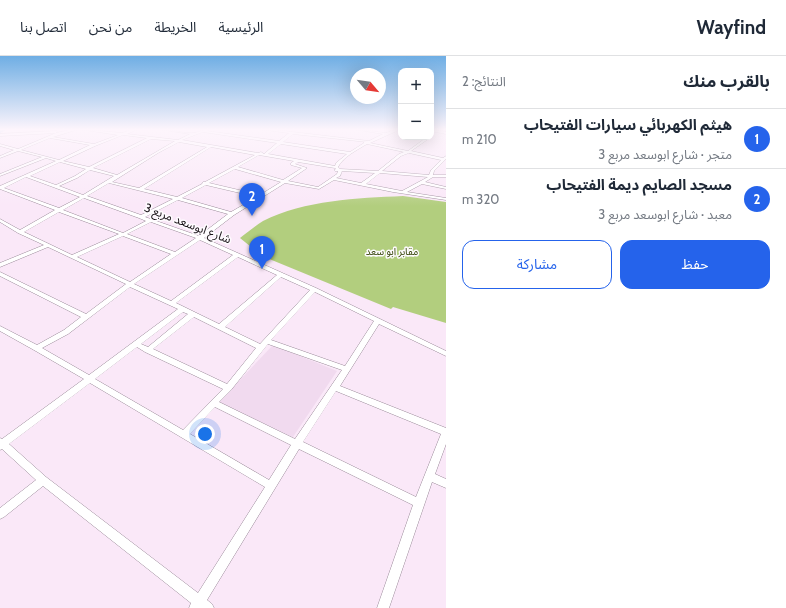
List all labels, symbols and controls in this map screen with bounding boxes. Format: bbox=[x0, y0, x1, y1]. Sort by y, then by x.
text: Wayfind bbox=[697, 16, 766, 39]
text: اتصل بنا bbox=[20, 18, 67, 36]
text: من نحن bbox=[89, 18, 132, 36]
text: الخريطة bbox=[154, 18, 196, 36]
text: الرئيسية bbox=[218, 18, 263, 36]
north arrow bbox=[350, 68, 386, 104]
map controls bbox=[398, 68, 434, 140]
button: + bbox=[398, 68, 434, 104]
text: بالقرب منك bbox=[683, 71, 770, 91]
text: النتائج: 2 bbox=[462, 73, 506, 89]
button: − bbox=[398, 104, 434, 140]
text: هيثم الكهربائي سيارات الفتيحاب bbox=[524, 116, 732, 134]
text: 210 m bbox=[462, 131, 496, 147]
text: 1 bbox=[755, 131, 759, 147]
text: متجر · شارع ابوسعد مربع 3 bbox=[598, 146, 732, 162]
text: مسجد الصايم ديمة الفتيحاب bbox=[546, 176, 732, 194]
pin: 2 bbox=[239, 183, 265, 216]
text: 320 m bbox=[462, 191, 499, 207]
text: 2 bbox=[754, 191, 760, 207]
street label: شارع ابوسعد مربع 3 bbox=[142, 199, 234, 248]
text: معبد · شارع ابوسعد مربع 3 bbox=[598, 206, 732, 222]
pin: 1 bbox=[249, 236, 275, 269]
button: مشاركة bbox=[462, 240, 612, 289]
button: حفظ bbox=[620, 240, 770, 289]
park label: مقابر ابو سعد bbox=[366, 245, 418, 258]
your location bbox=[195, 424, 215, 444]

